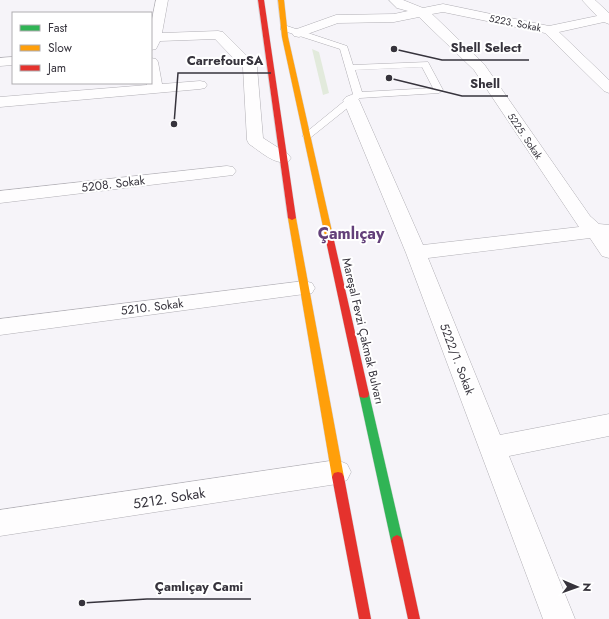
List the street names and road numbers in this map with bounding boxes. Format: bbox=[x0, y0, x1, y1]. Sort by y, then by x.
street label: 5223. Sokak bbox=[488, 11, 543, 36]
street label: 5225. Sokak bbox=[504, 110, 546, 163]
street label: 5208. Sokak bbox=[80, 171, 146, 197]
street label: Mareşal Fevzi Çakmak Bulvarı bbox=[337, 256, 389, 406]
street label: 5210. Sokak bbox=[120, 294, 185, 320]
street label: 5222/1. Sokak bbox=[435, 321, 479, 398]
street label: 5212. Sokak bbox=[131, 482, 207, 514]

